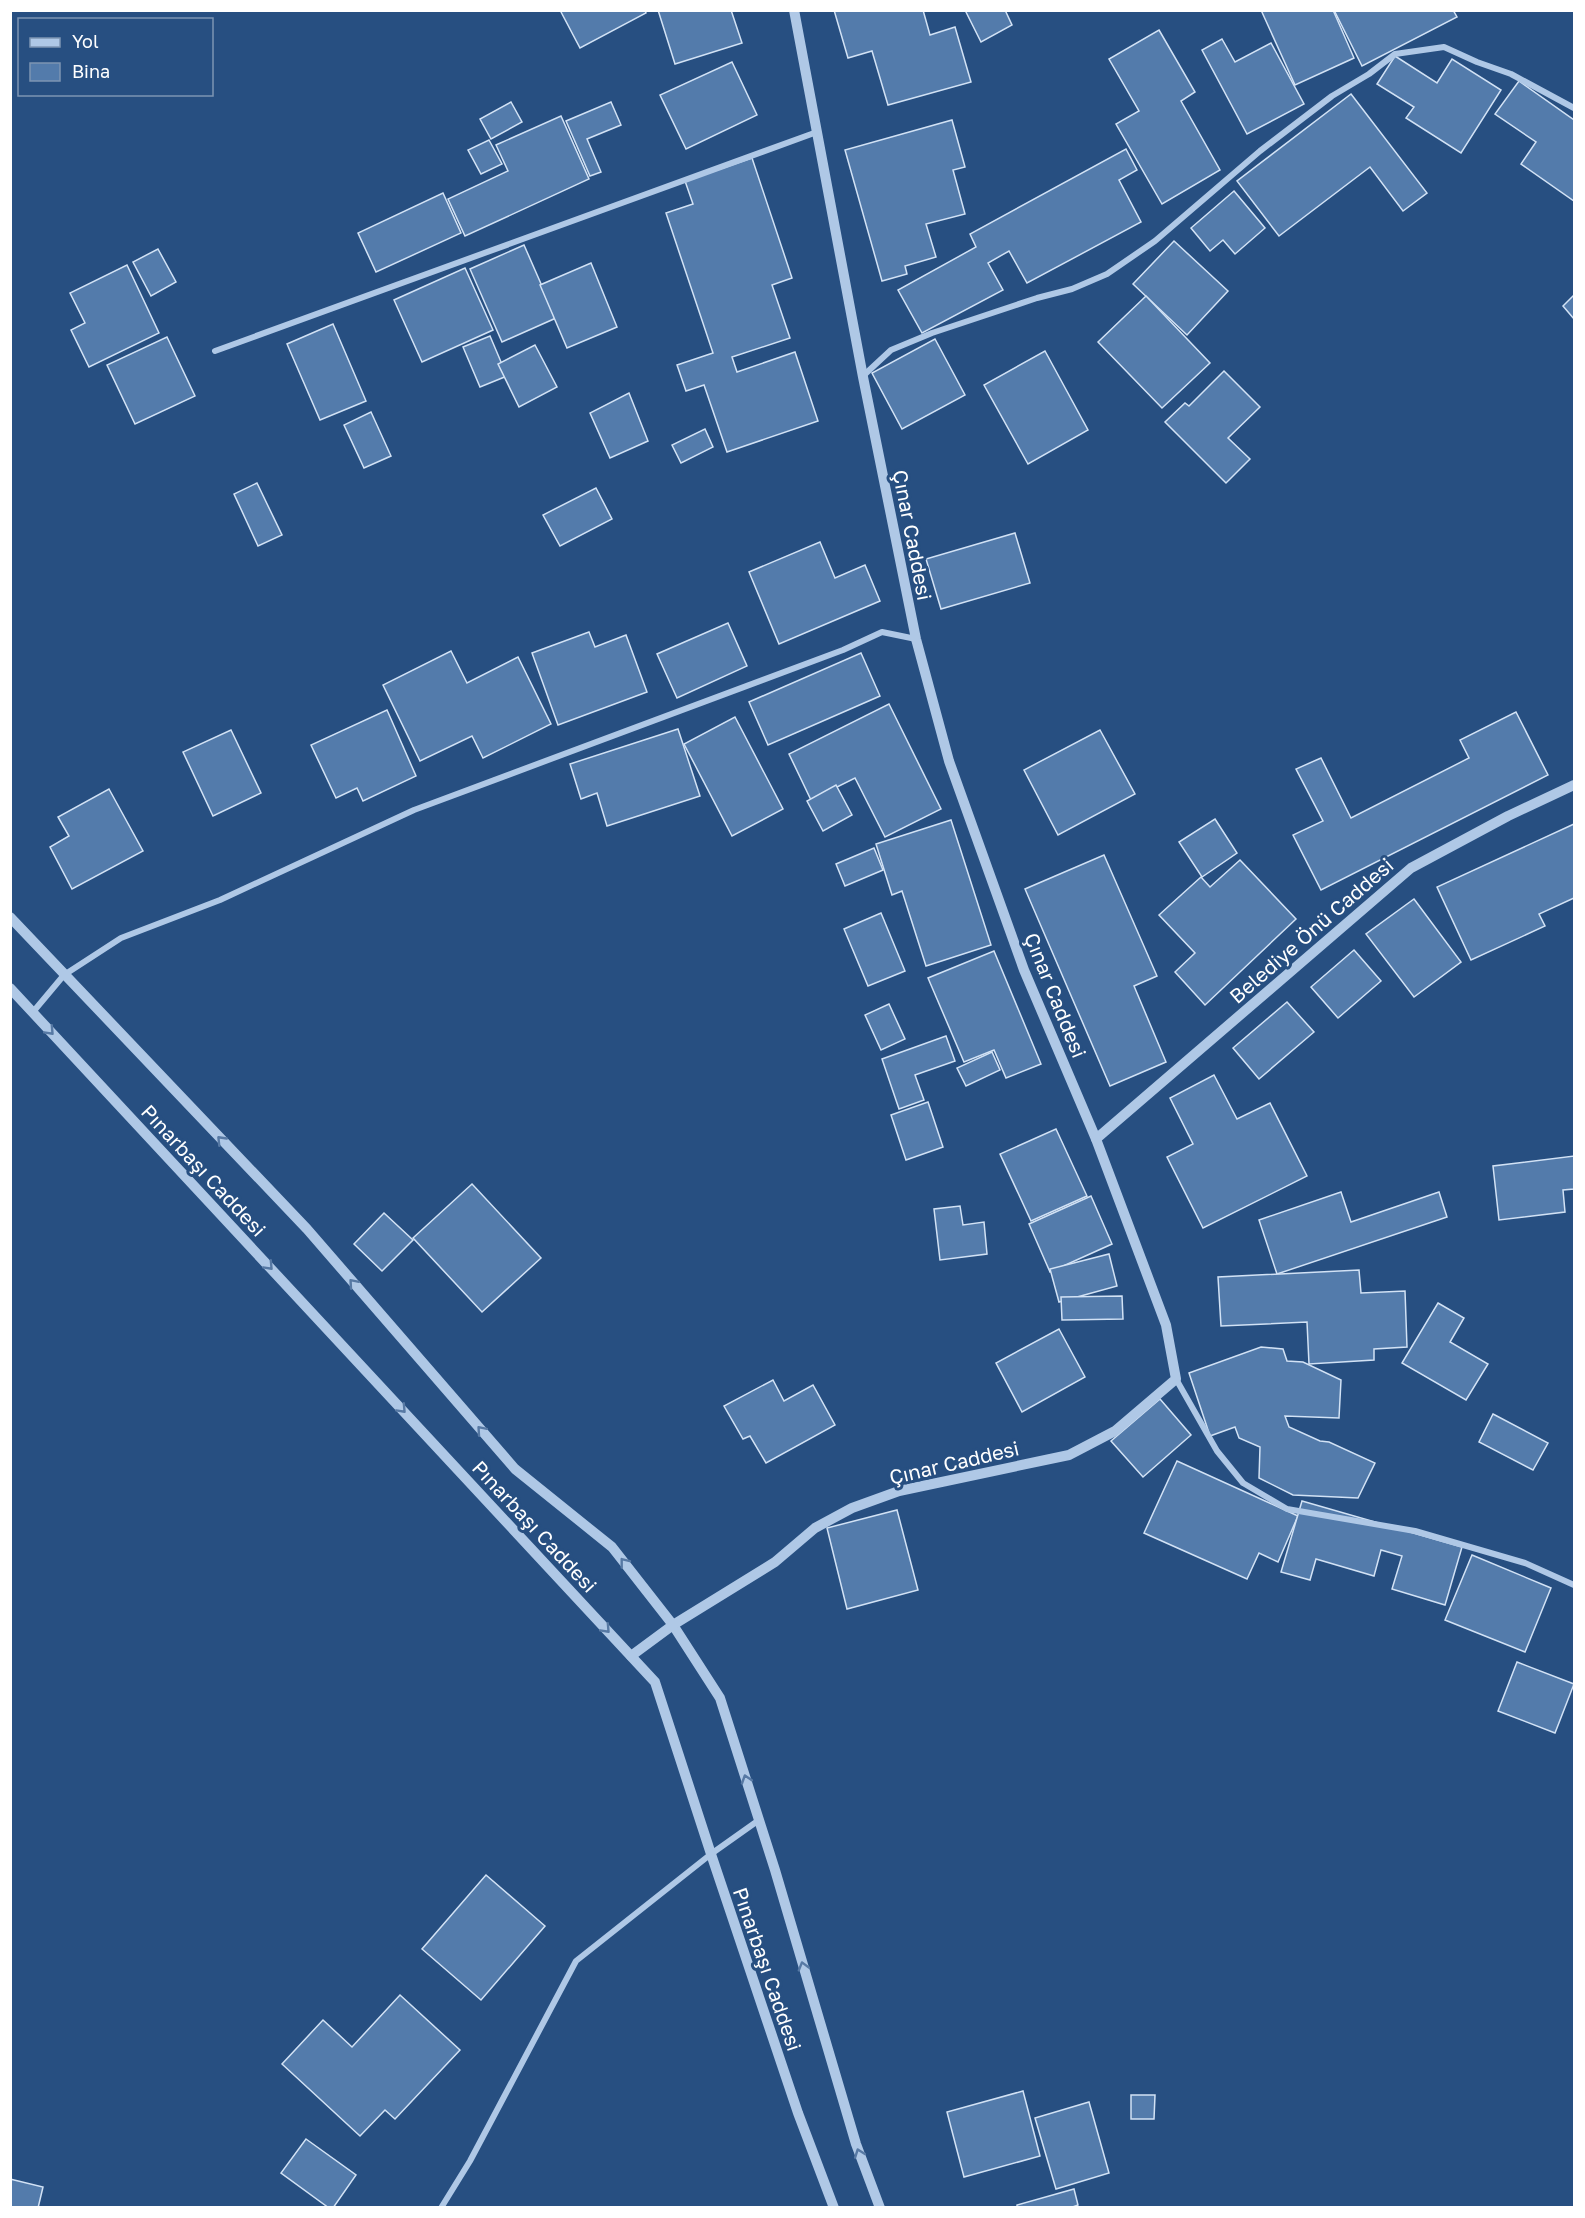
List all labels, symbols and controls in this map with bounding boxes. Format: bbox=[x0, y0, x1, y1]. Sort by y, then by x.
legend bbox=[18, 18, 213, 96]
text: Yol bbox=[72, 30, 99, 52]
text: Bina bbox=[72, 60, 110, 82]
street label: Çınar Caddesi bbox=[889, 468, 937, 602]
street label: Belediye Önü Caddesi bbox=[1224, 852, 1398, 1008]
street label: Çınar Caddesi bbox=[1020, 929, 1092, 1061]
one-way arrow bbox=[43, 1024, 54, 1035]
street label: Pınarbaşı Caddesi bbox=[137, 1099, 271, 1241]
one-way arrow bbox=[218, 1136, 229, 1147]
one-way arrow bbox=[262, 1259, 273, 1270]
one-way arrow bbox=[350, 1279, 361, 1290]
one-way arrow bbox=[395, 1402, 406, 1413]
one-way arrow bbox=[477, 1426, 488, 1437]
street label: Çınar Caddesi bbox=[887, 1435, 1021, 1489]
street label: Pınarbaşı Caddesi bbox=[468, 1455, 602, 1597]
one-way arrow bbox=[620, 1558, 631, 1569]
one-way arrow bbox=[599, 1622, 610, 1632]
one-way arrow bbox=[741, 1774, 753, 1785]
street label: Pınarbaşı Caddesi bbox=[729, 1884, 807, 2054]
one-way arrow bbox=[798, 1961, 810, 1972]
one-way arrow bbox=[854, 2148, 866, 2159]

